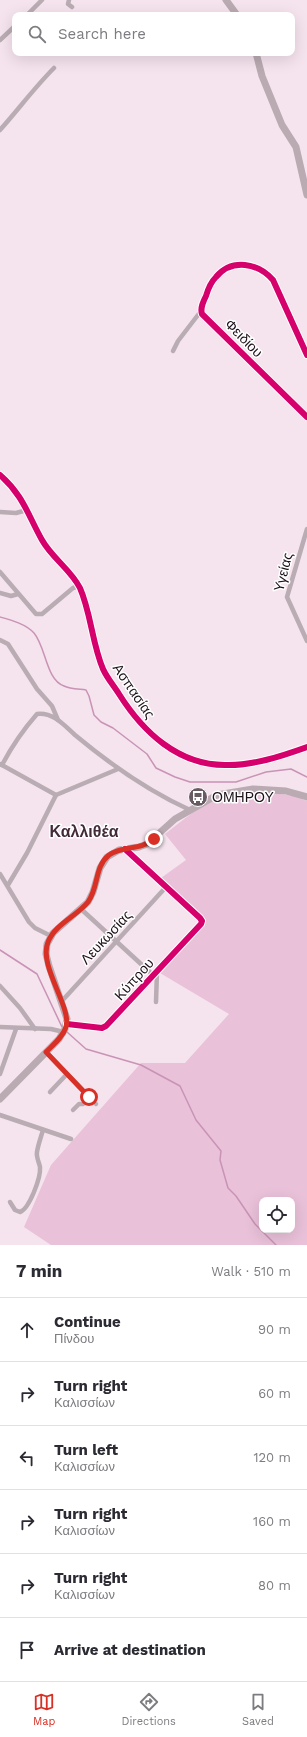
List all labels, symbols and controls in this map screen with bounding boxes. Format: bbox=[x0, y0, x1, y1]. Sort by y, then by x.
search box bbox=[12, 12, 295, 56]
icon: search bbox=[26, 23, 48, 45]
text: Search here bbox=[58, 25, 146, 43]
street label: Φειδίου bbox=[222, 316, 266, 360]
street label: Υγείας bbox=[270, 550, 296, 593]
street label: Ασπασίας bbox=[110, 660, 158, 722]
bus stop icon: ΟΜΗΡΟΥ bbox=[187, 786, 209, 808]
place label: ΟΜΗΡΟΥ bbox=[212, 789, 274, 805]
district label: Καλλιθέα bbox=[50, 822, 119, 841]
route end bbox=[145, 830, 163, 848]
street label: Λευκωσίας bbox=[77, 907, 135, 967]
street label: Κύπρου bbox=[111, 955, 157, 1003]
route start bbox=[80, 1088, 98, 1106]
map controls bbox=[259, 1197, 295, 1233]
button: locate bbox=[259, 1197, 295, 1233]
text: 7 min bbox=[16, 1261, 62, 1281]
text: Walk · 510 m bbox=[211, 1264, 291, 1279]
text: Continue bbox=[54, 1313, 121, 1331]
icon: ahead bbox=[16, 1319, 38, 1341]
text: 90 m bbox=[258, 1322, 291, 1337]
text: Πίνδου bbox=[54, 1331, 94, 1346]
text: Turn right bbox=[54, 1377, 127, 1395]
icon: right bbox=[16, 1383, 38, 1405]
text: 60 m bbox=[258, 1386, 291, 1401]
text: Καλισσίων bbox=[54, 1395, 115, 1410]
text: Turn left bbox=[54, 1441, 118, 1459]
icon: left bbox=[16, 1447, 38, 1469]
text: 120 m bbox=[253, 1450, 291, 1465]
text: Καλισσίων bbox=[54, 1459, 115, 1474]
text: Turn right bbox=[54, 1505, 127, 1523]
icon: right bbox=[16, 1511, 38, 1533]
text: 160 m bbox=[253, 1514, 291, 1529]
text: Καλισσίων bbox=[54, 1523, 115, 1538]
text: Turn right bbox=[54, 1569, 127, 1587]
icon: right bbox=[16, 1575, 38, 1597]
text: 80 m bbox=[258, 1578, 291, 1593]
text: Καλισσίων bbox=[54, 1587, 115, 1602]
icon: arrive bbox=[16, 1639, 38, 1661]
text: Arrive at destination bbox=[54, 1641, 206, 1659]
tab: Map bbox=[33, 1691, 55, 1728]
tab: Directions bbox=[122, 1691, 176, 1728]
tab: Saved bbox=[242, 1691, 274, 1728]

